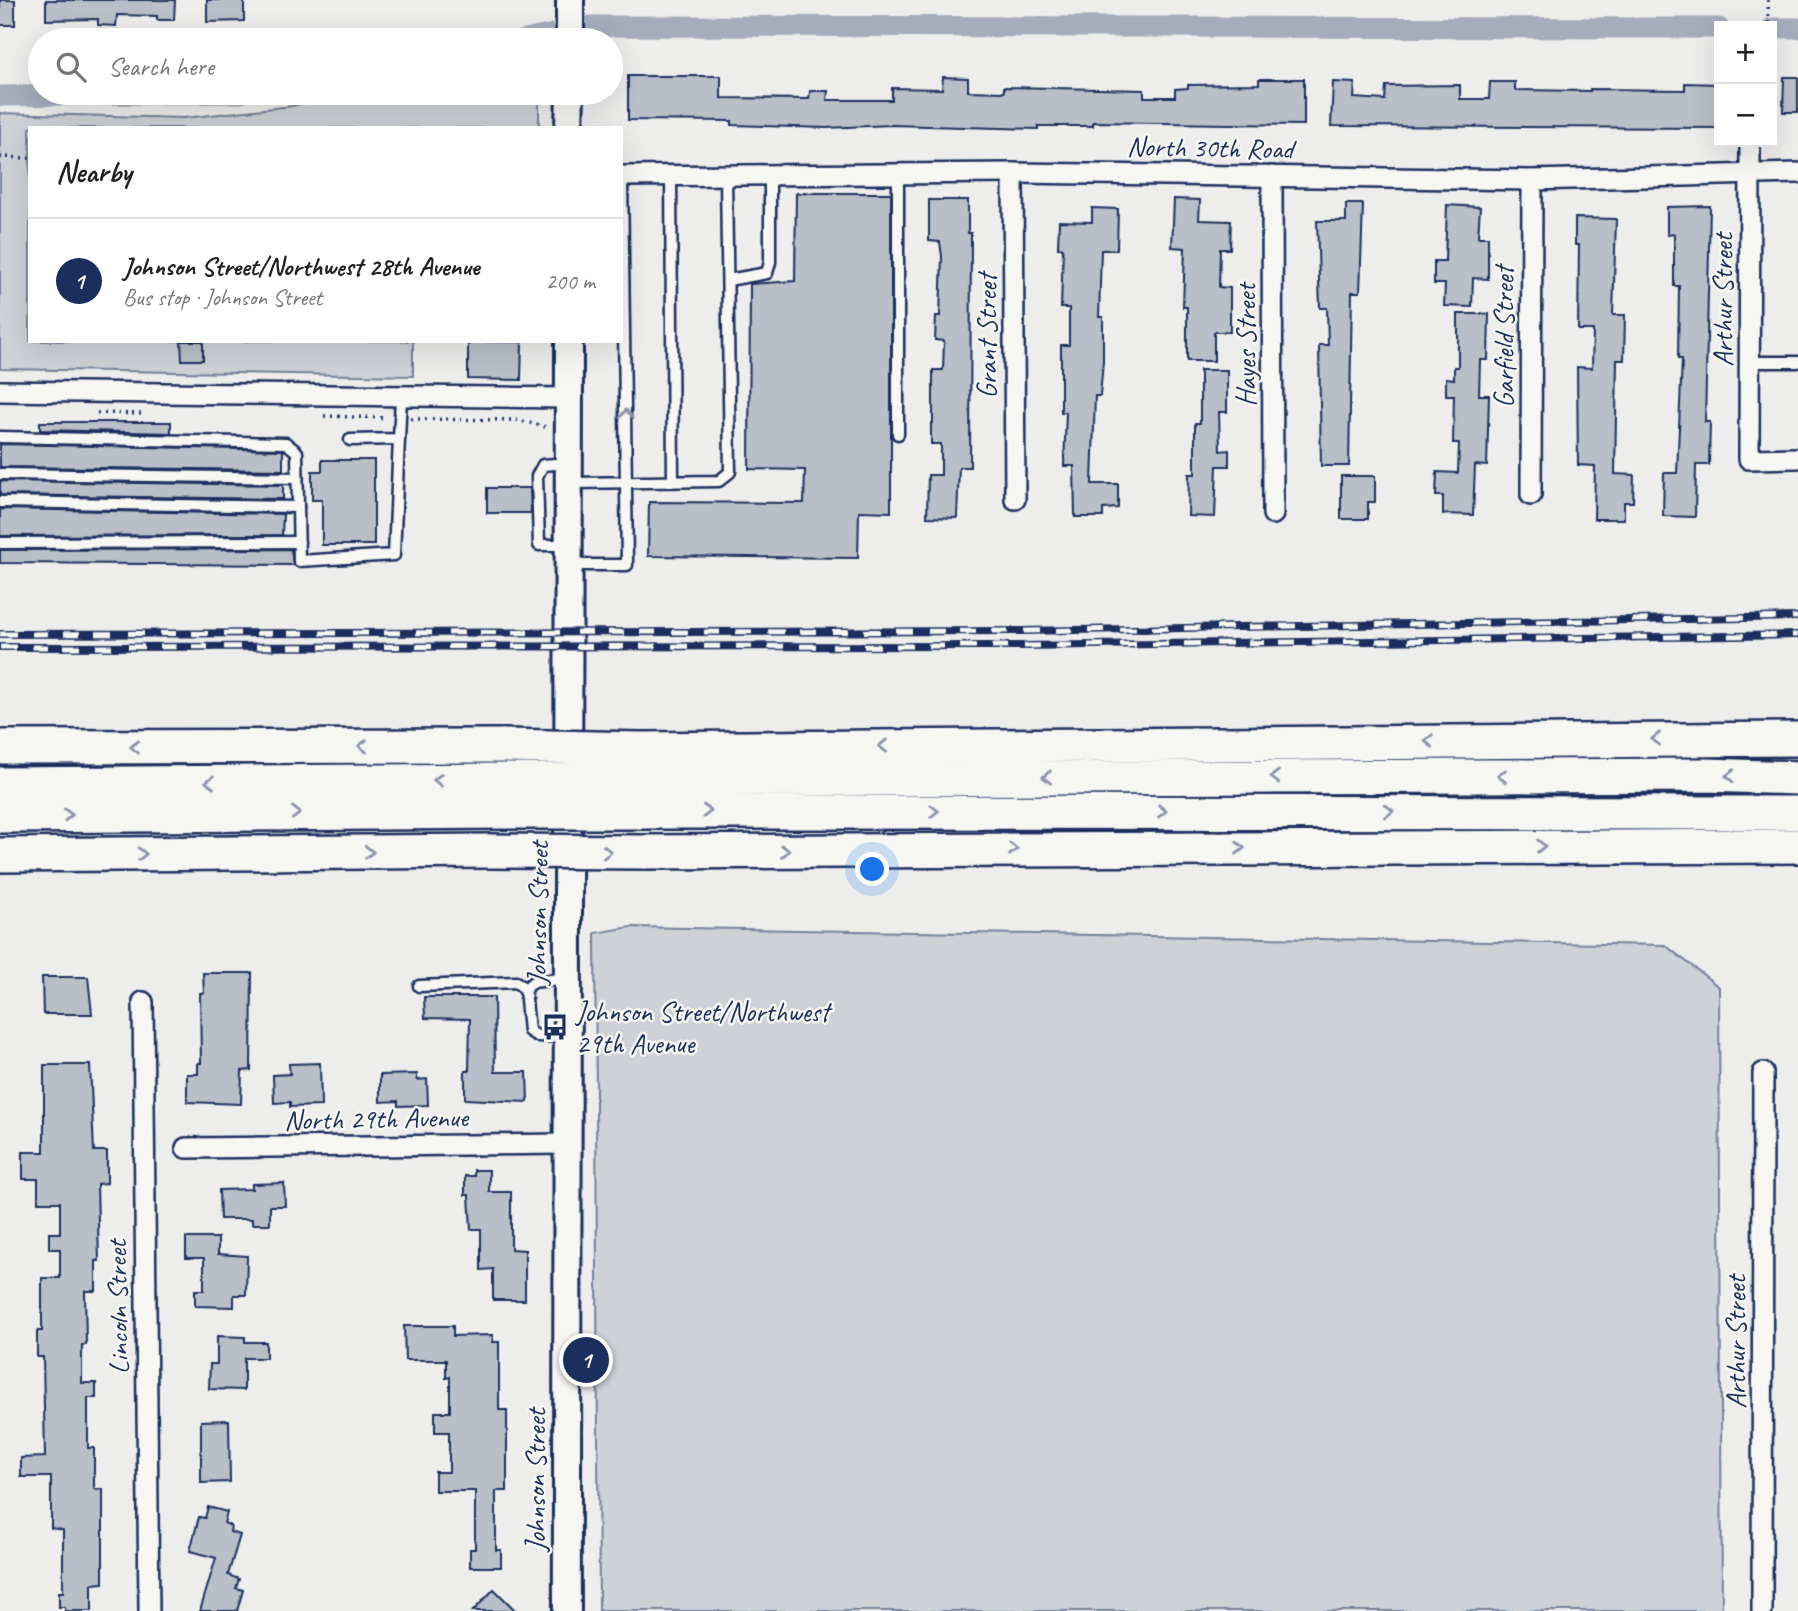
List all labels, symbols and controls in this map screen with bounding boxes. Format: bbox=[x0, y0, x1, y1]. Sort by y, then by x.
map controls bbox=[1714, 21, 1777, 147]
button: + bbox=[1714, 21, 1777, 84]
search box bbox=[28, 28, 623, 105]
icon: search bbox=[52, 48, 90, 86]
text: Search here bbox=[108, 50, 214, 83]
button: − bbox=[1714, 84, 1777, 147]
street label: North 30th Road bbox=[1127, 129, 1297, 167]
text: Nearby bbox=[56, 153, 132, 191]
street label: Arthur Street bbox=[1705, 231, 1740, 367]
text: Johnson Street/Northwest 28th Avenue bbox=[123, 250, 480, 283]
street label: Garfield Street bbox=[1486, 263, 1521, 408]
text: 1 bbox=[74, 267, 84, 296]
text: 200 m bbox=[546, 267, 595, 296]
street label: Grant Street bbox=[969, 270, 1004, 398]
street label: Hayes Street bbox=[1228, 281, 1263, 406]
text: Bus stop · Johnson Street bbox=[123, 283, 322, 312]
one-way arrow bbox=[618, 408, 633, 419]
one-way arrow bbox=[1651, 731, 1661, 747]
one-way arrow bbox=[1423, 733, 1434, 749]
one-way arrow bbox=[357, 738, 367, 754]
one-way arrow bbox=[877, 738, 888, 754]
one-way arrow bbox=[129, 739, 140, 755]
one-way arrow bbox=[1724, 768, 1735, 784]
one-way arrow bbox=[1042, 769, 1052, 785]
one-way arrow bbox=[1269, 769, 1280, 785]
one-way arrow bbox=[1497, 769, 1508, 784]
one-way arrow bbox=[432, 772, 442, 788]
one-way arrow bbox=[204, 774, 215, 790]
one-way arrow bbox=[930, 803, 940, 819]
one-way arrow bbox=[1157, 803, 1168, 819]
one-way arrow bbox=[1385, 803, 1395, 819]
one-way arrow bbox=[702, 804, 713, 819]
one-way arrow bbox=[291, 805, 301, 821]
one-way arrow bbox=[63, 808, 74, 823]
street label: Johnson Street bbox=[519, 838, 556, 987]
one-way arrow bbox=[1536, 838, 1547, 854]
one-way arrow bbox=[1235, 840, 1246, 856]
one-way arrow bbox=[1008, 841, 1018, 857]
one-way arrow bbox=[780, 843, 791, 859]
one-way arrow bbox=[364, 844, 375, 860]
one-way arrow bbox=[602, 844, 613, 860]
one-way arrow bbox=[137, 846, 147, 862]
your location bbox=[855, 852, 889, 886]
place label: Johnson Street/Northwest 29th Avenue bbox=[574, 994, 833, 1061]
bus stop icon: Johnson Street/Northwest 29th Avenue bbox=[540, 1012, 570, 1042]
street label: North 29th Avenue bbox=[284, 1099, 470, 1138]
street label: Lincoln Street bbox=[99, 1237, 136, 1374]
street label: Arthur Street bbox=[1718, 1273, 1753, 1409]
pin: 1 bbox=[563, 1334, 609, 1386]
street label: Johnson Street bbox=[518, 1406, 553, 1554]

